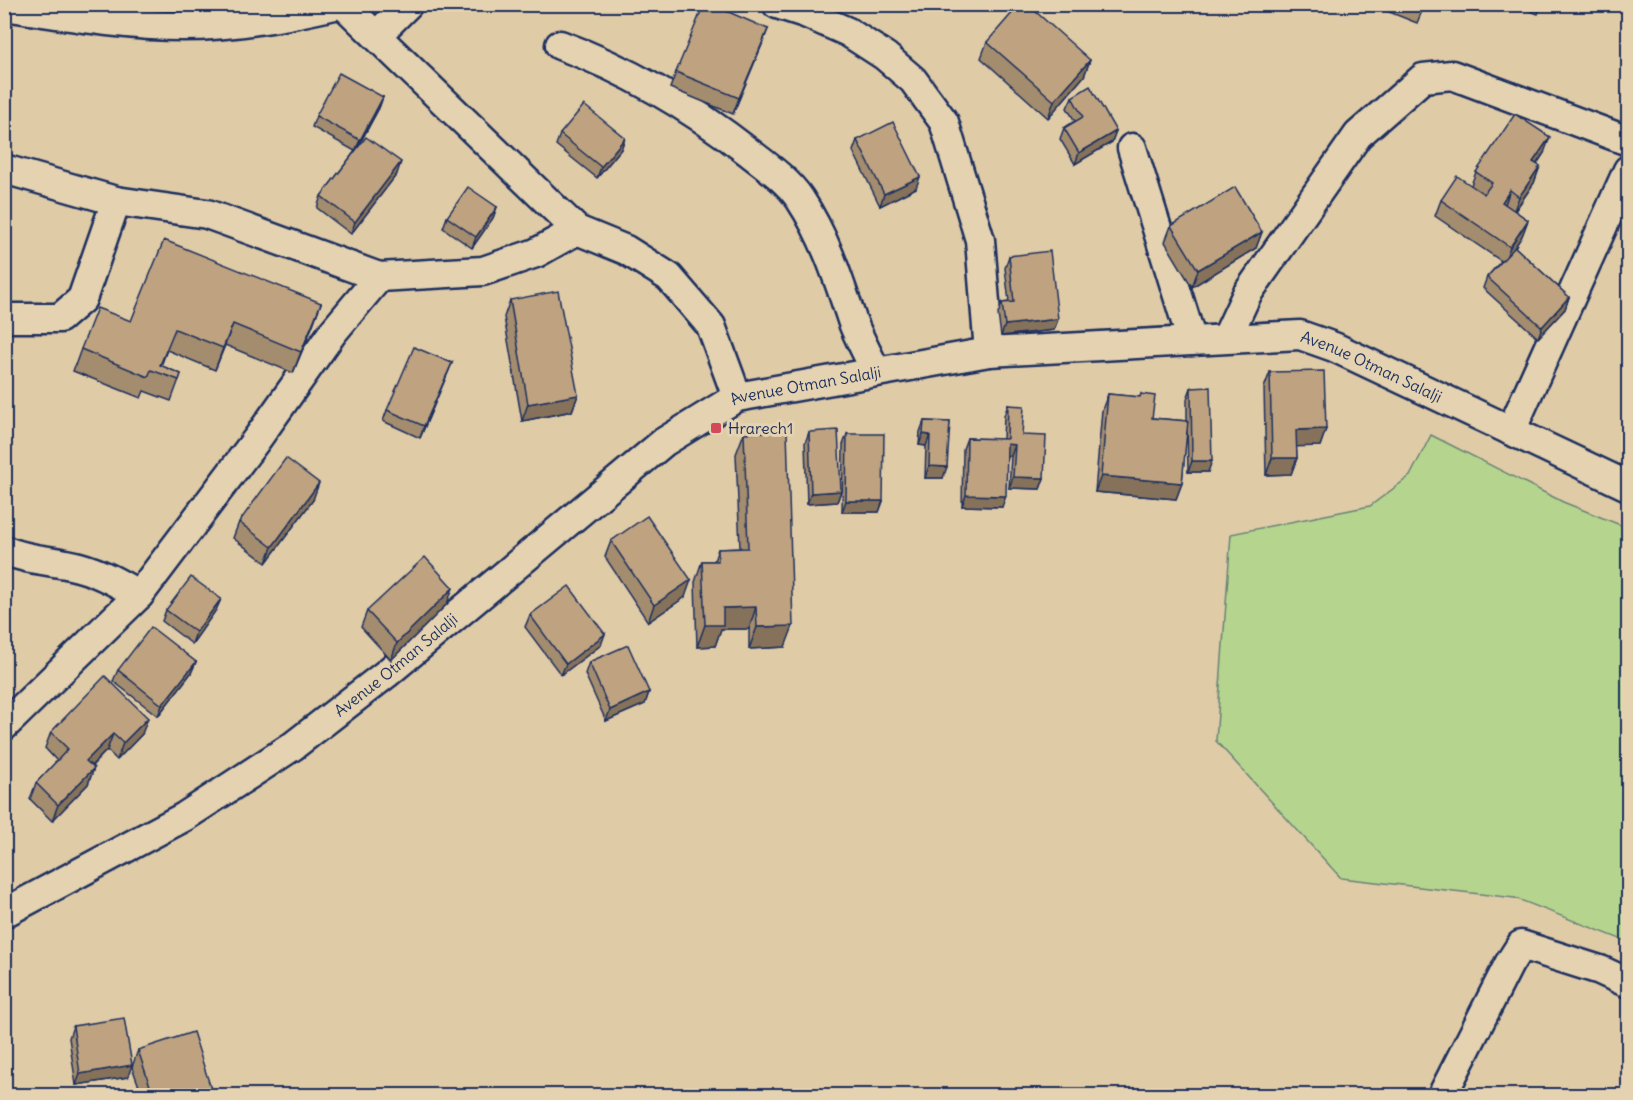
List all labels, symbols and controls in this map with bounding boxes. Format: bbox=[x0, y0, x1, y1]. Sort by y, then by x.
street label: Avenue Otman Salalji bbox=[1298, 326, 1445, 407]
street label: Avenue Otman Salalji bbox=[726, 361, 882, 409]
place label: Hrarech1 bbox=[728, 418, 793, 438]
marker: Hrarech1 bbox=[709, 421, 723, 435]
street label: Avenue Otman Salalji bbox=[330, 609, 461, 721]

